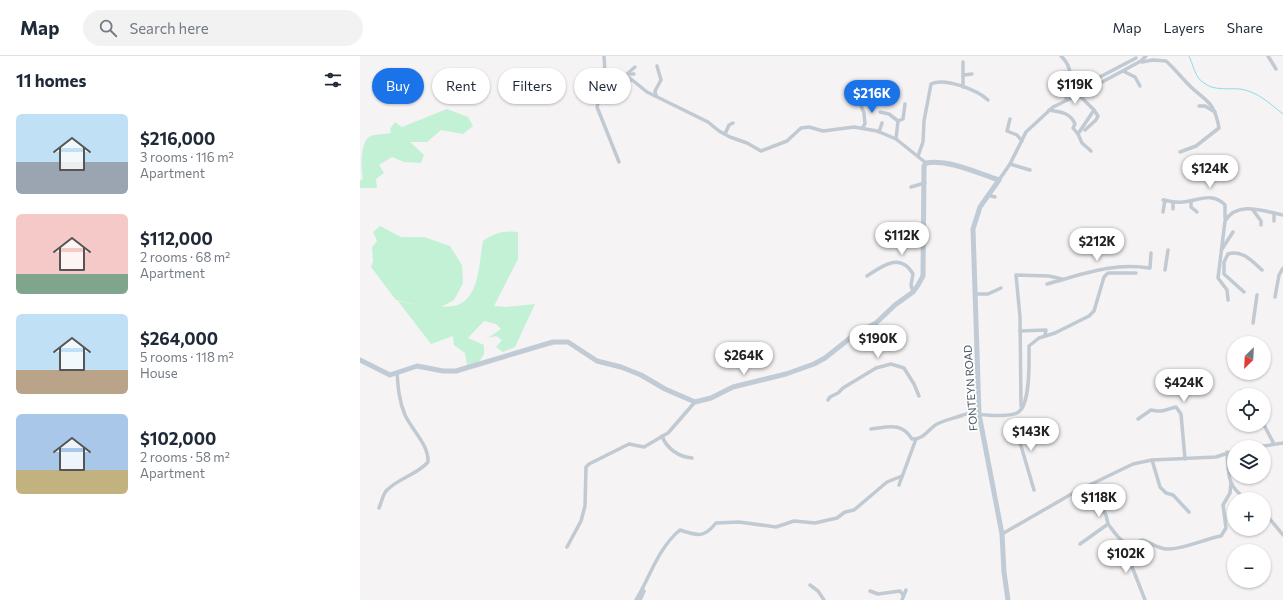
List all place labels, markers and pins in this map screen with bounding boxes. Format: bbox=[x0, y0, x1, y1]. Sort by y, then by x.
pin: $119K bbox=[1047, 71, 1103, 105]
pin: $216K bbox=[844, 80, 900, 114]
pin: $124K bbox=[1182, 155, 1238, 189]
pin: $112K bbox=[874, 222, 930, 256]
pin: $212K bbox=[1069, 228, 1125, 262]
pin: $190K bbox=[850, 325, 906, 359]
pin: $264K bbox=[716, 342, 772, 376]
pin: $424K bbox=[1156, 369, 1212, 403]
pin: $143K bbox=[1003, 418, 1059, 452]
pin: $118K bbox=[1071, 484, 1127, 518]
pin: $102K bbox=[1098, 540, 1154, 574]

